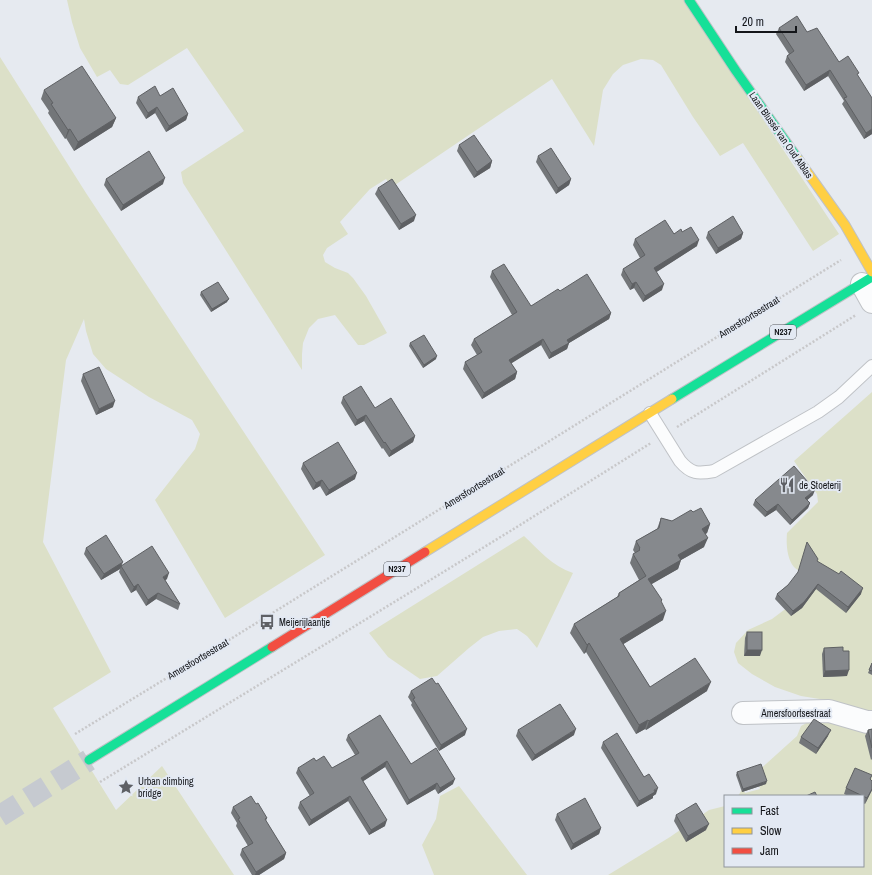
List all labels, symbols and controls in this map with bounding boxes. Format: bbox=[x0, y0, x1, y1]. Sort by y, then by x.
scale bar bbox=[736, 8, 796, 34]
text: 20 m bbox=[742, 14, 764, 30]
street label: Laan Blussé van Oud Alblas bbox=[746, 89, 816, 181]
street label: Amersfoortsestraat bbox=[715, 293, 782, 341]
road number: N237 bbox=[770, 325, 796, 339]
street label: Amersfoortsestraat bbox=[440, 464, 507, 512]
restaurant icon: de Stoeterij bbox=[778, 476, 796, 494]
place label: de Stoeterij bbox=[799, 479, 841, 492]
road number: N237 bbox=[384, 562, 410, 576]
bus stop icon: Meijerijlaantje bbox=[258, 613, 276, 631]
place label: Meijerijlaantje bbox=[279, 616, 330, 629]
street label: Amersfoortsestraat bbox=[164, 635, 232, 683]
street label: Amersfoortsestraat bbox=[760, 707, 831, 720]
place label: Urban climbing bridge bbox=[138, 775, 194, 800]
place icon: Urban climbing bridge bbox=[117, 778, 135, 796]
legend bbox=[724, 795, 864, 867]
text: Fast bbox=[760, 803, 779, 819]
text: Slow bbox=[760, 823, 782, 839]
text: Jam bbox=[760, 843, 779, 859]

